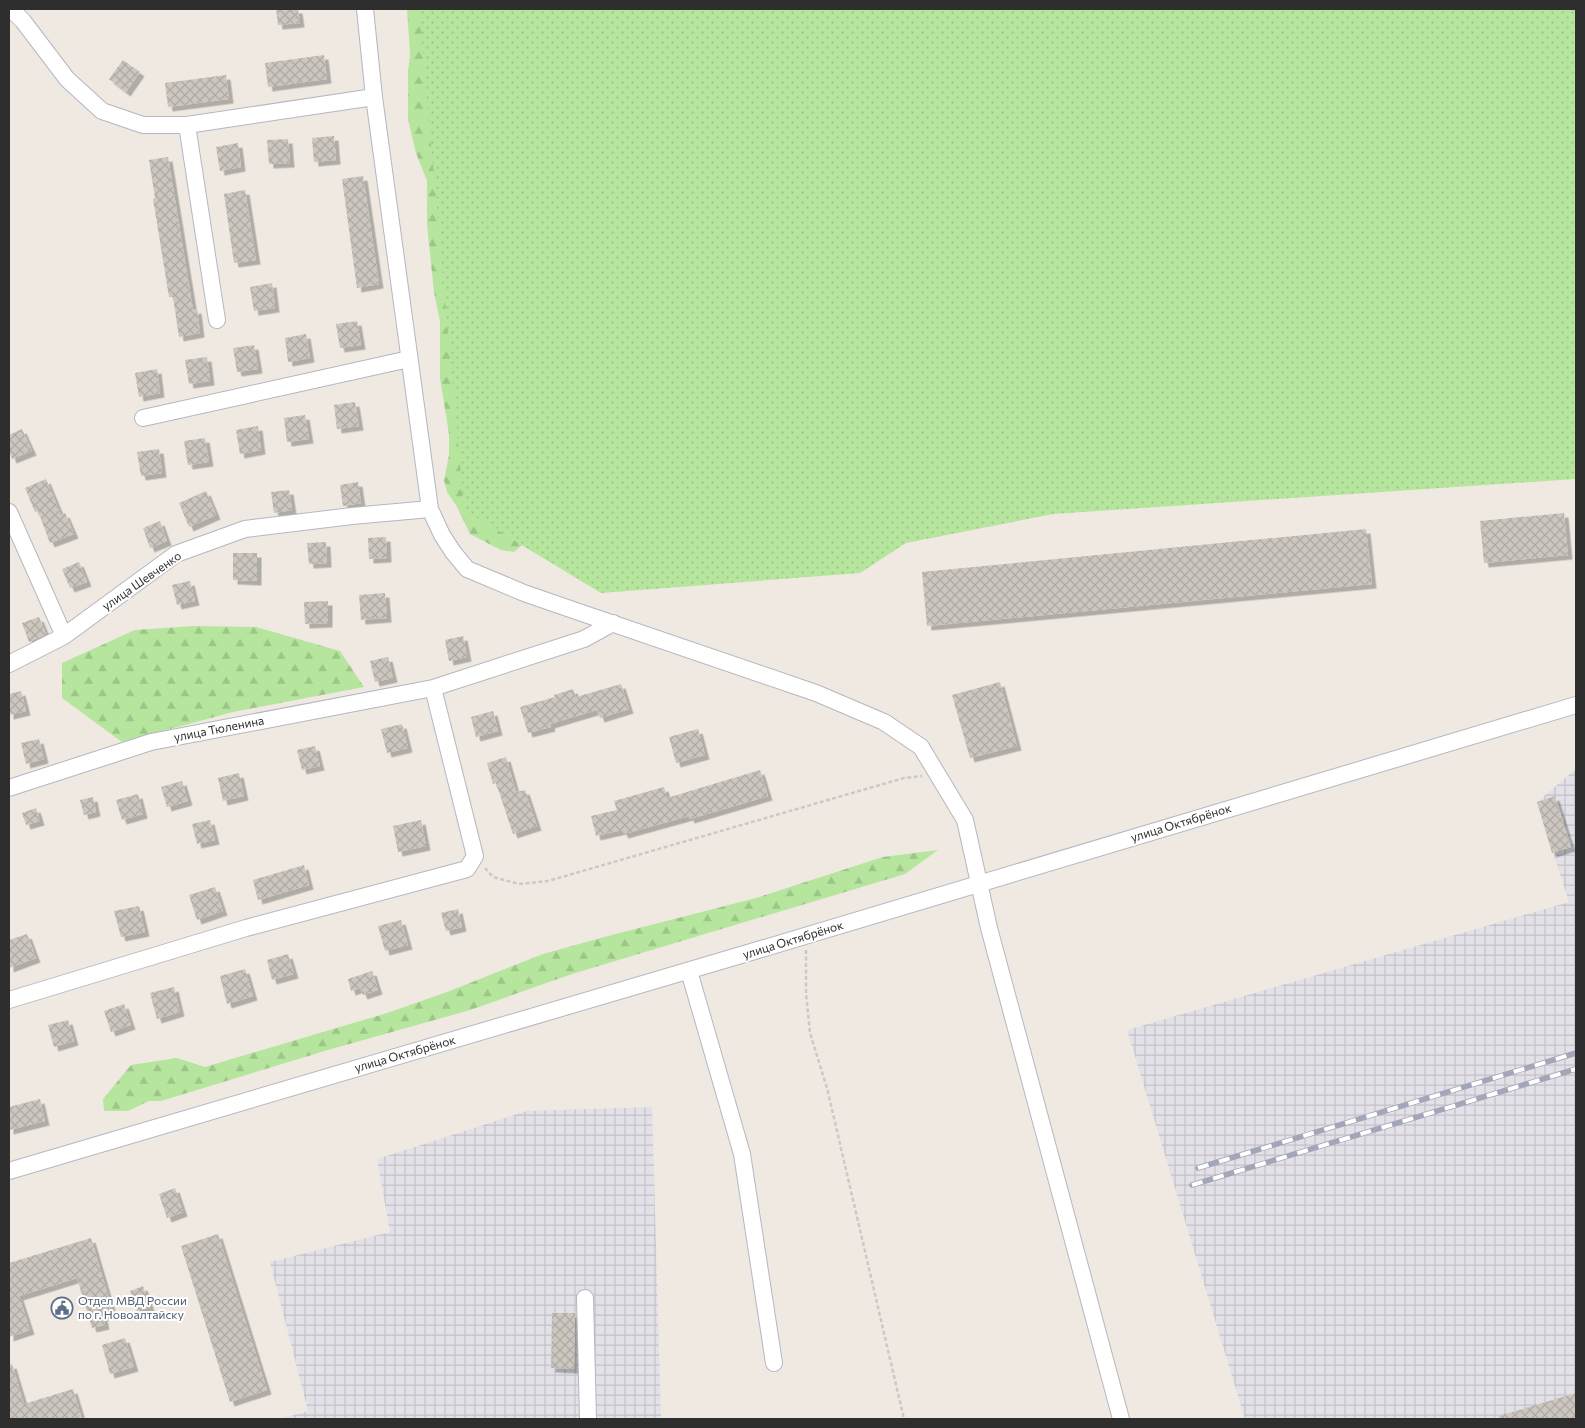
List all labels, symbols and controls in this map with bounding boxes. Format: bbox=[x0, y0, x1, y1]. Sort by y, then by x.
street label: улица Шевченко bbox=[99, 548, 184, 613]
street label: улица Тюленина bbox=[173, 712, 265, 744]
street label: улица Октябрёнок bbox=[1129, 800, 1233, 844]
street label: улица Октябрёнок bbox=[741, 917, 845, 961]
street label: улица Октябрёнок bbox=[353, 1032, 457, 1074]
place label: Отдел МВД России по г. Новоалтайску bbox=[78, 1293, 187, 1321]
public building icon: Отдел МВД России по г. Новоалтайску bbox=[50, 1296, 74, 1320]

